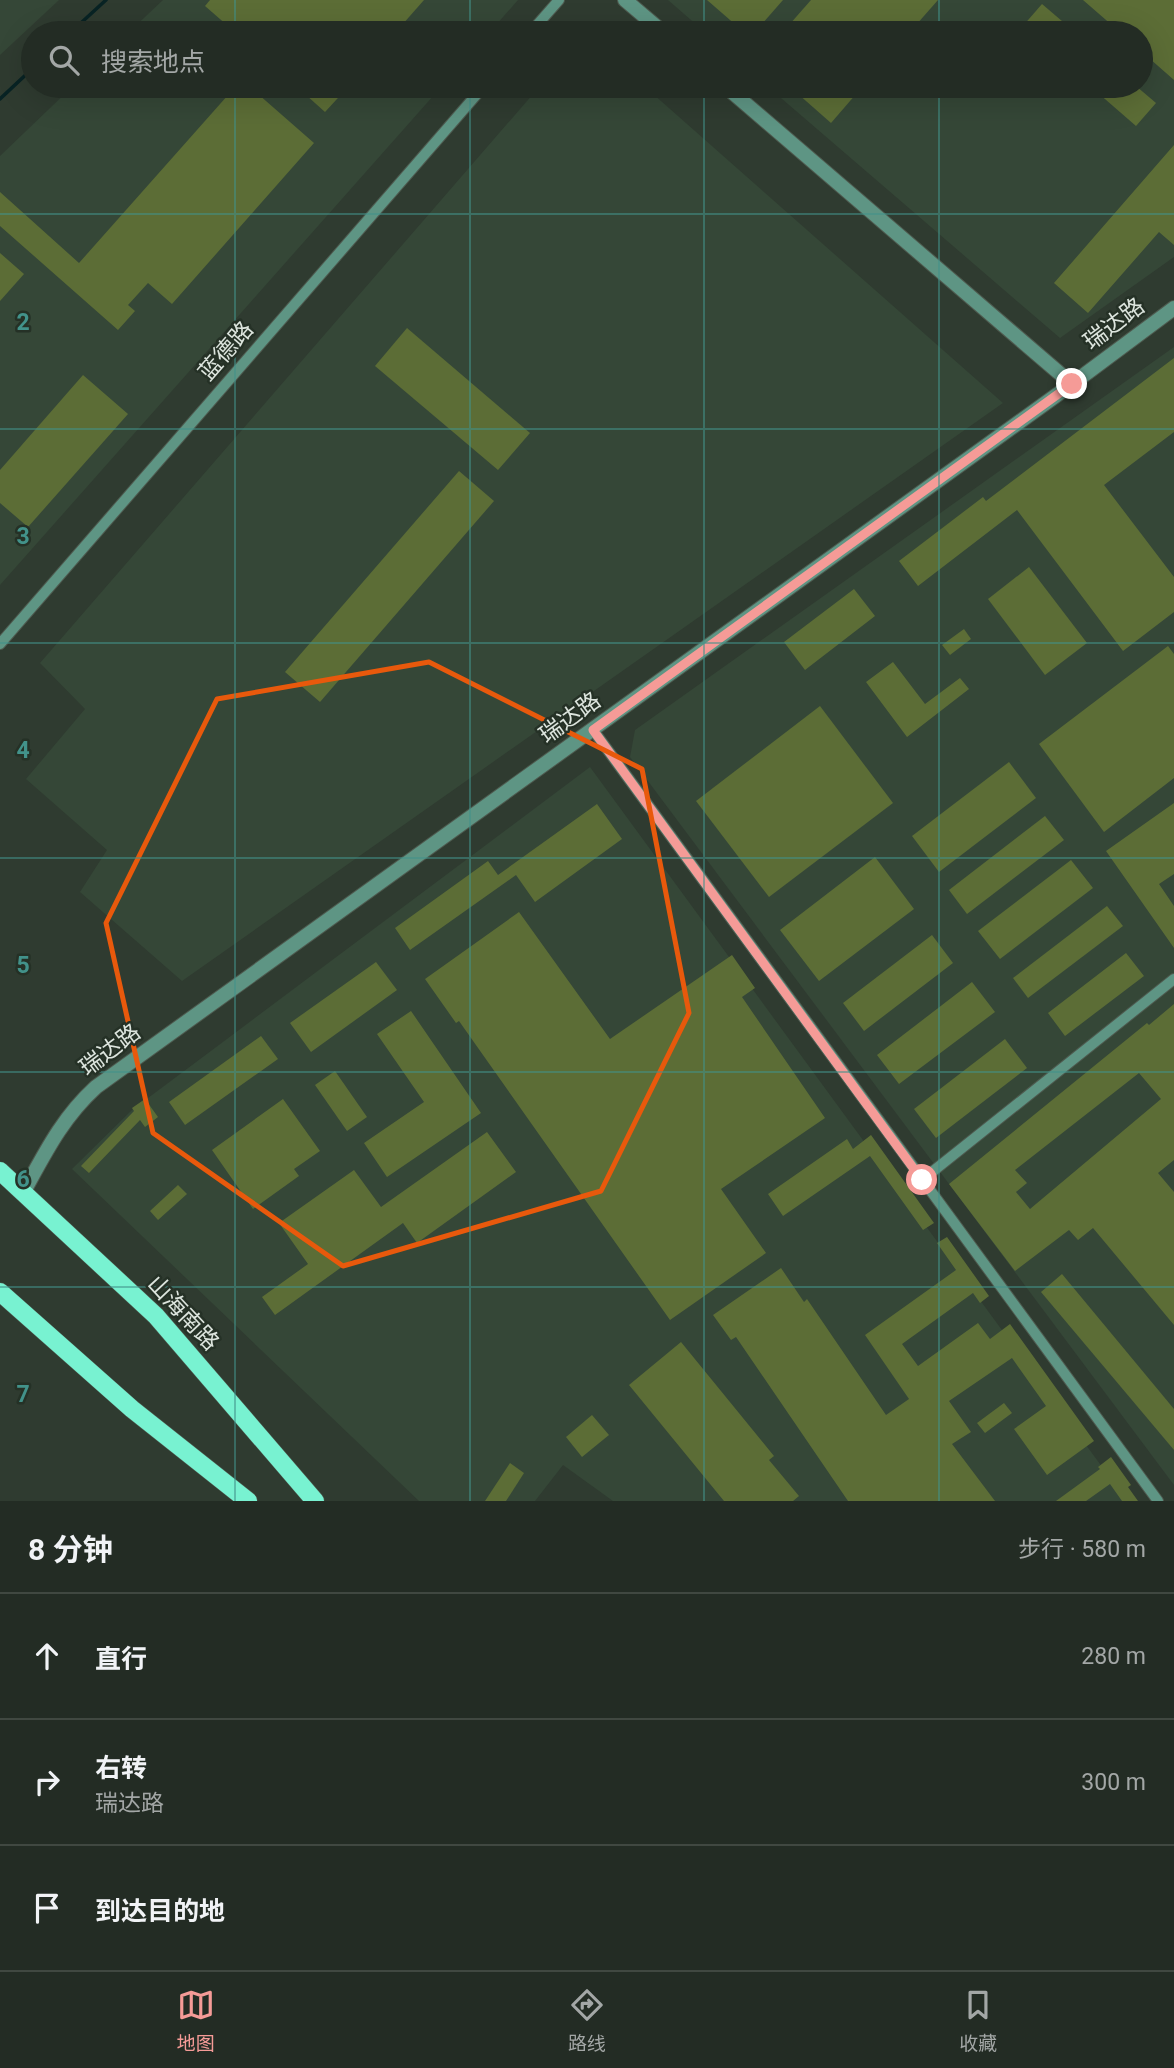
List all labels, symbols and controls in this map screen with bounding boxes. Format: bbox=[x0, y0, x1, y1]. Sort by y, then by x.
search box bbox=[21, 21, 1153, 98]
icon: search bbox=[45, 41, 83, 79]
text: 搜索地点 bbox=[101, 47, 205, 77]
street label: 瑞达路 bbox=[1078, 292, 1150, 356]
text: 2 bbox=[16, 309, 30, 336]
street label: 蓝德路 bbox=[193, 316, 259, 386]
route end bbox=[1056, 368, 1087, 399]
text: 3 bbox=[16, 523, 30, 550]
street label: 瑞达路 bbox=[534, 687, 606, 749]
text: 4 bbox=[16, 737, 30, 764]
text: 5 bbox=[16, 952, 30, 979]
street label: 瑞达路 bbox=[74, 1018, 146, 1082]
route start bbox=[906, 1164, 937, 1195]
text: 6 bbox=[16, 1166, 30, 1193]
street label: 山海南路 bbox=[142, 1270, 224, 1356]
text: 7 bbox=[16, 1381, 30, 1408]
text: 8 分钟 bbox=[28, 1532, 113, 1567]
text: 步行 · 580 m bbox=[1018, 1536, 1146, 1563]
icon: ahead bbox=[28, 1637, 66, 1675]
text: 280 m bbox=[1081, 1643, 1146, 1670]
text: 直行 bbox=[95, 1644, 147, 1674]
text: 右转 bbox=[95, 1753, 147, 1783]
icon: right bbox=[28, 1763, 66, 1801]
text: 300 m bbox=[1081, 1769, 1146, 1796]
text: 瑞达路 bbox=[95, 1790, 164, 1817]
icon: arrive bbox=[28, 1889, 66, 1927]
text: 到达目的地 bbox=[95, 1896, 225, 1926]
tab: 地图 bbox=[177, 1986, 215, 2055]
tab: 路线 bbox=[568, 1986, 606, 2055]
tab: 收藏 bbox=[959, 1986, 997, 2055]

